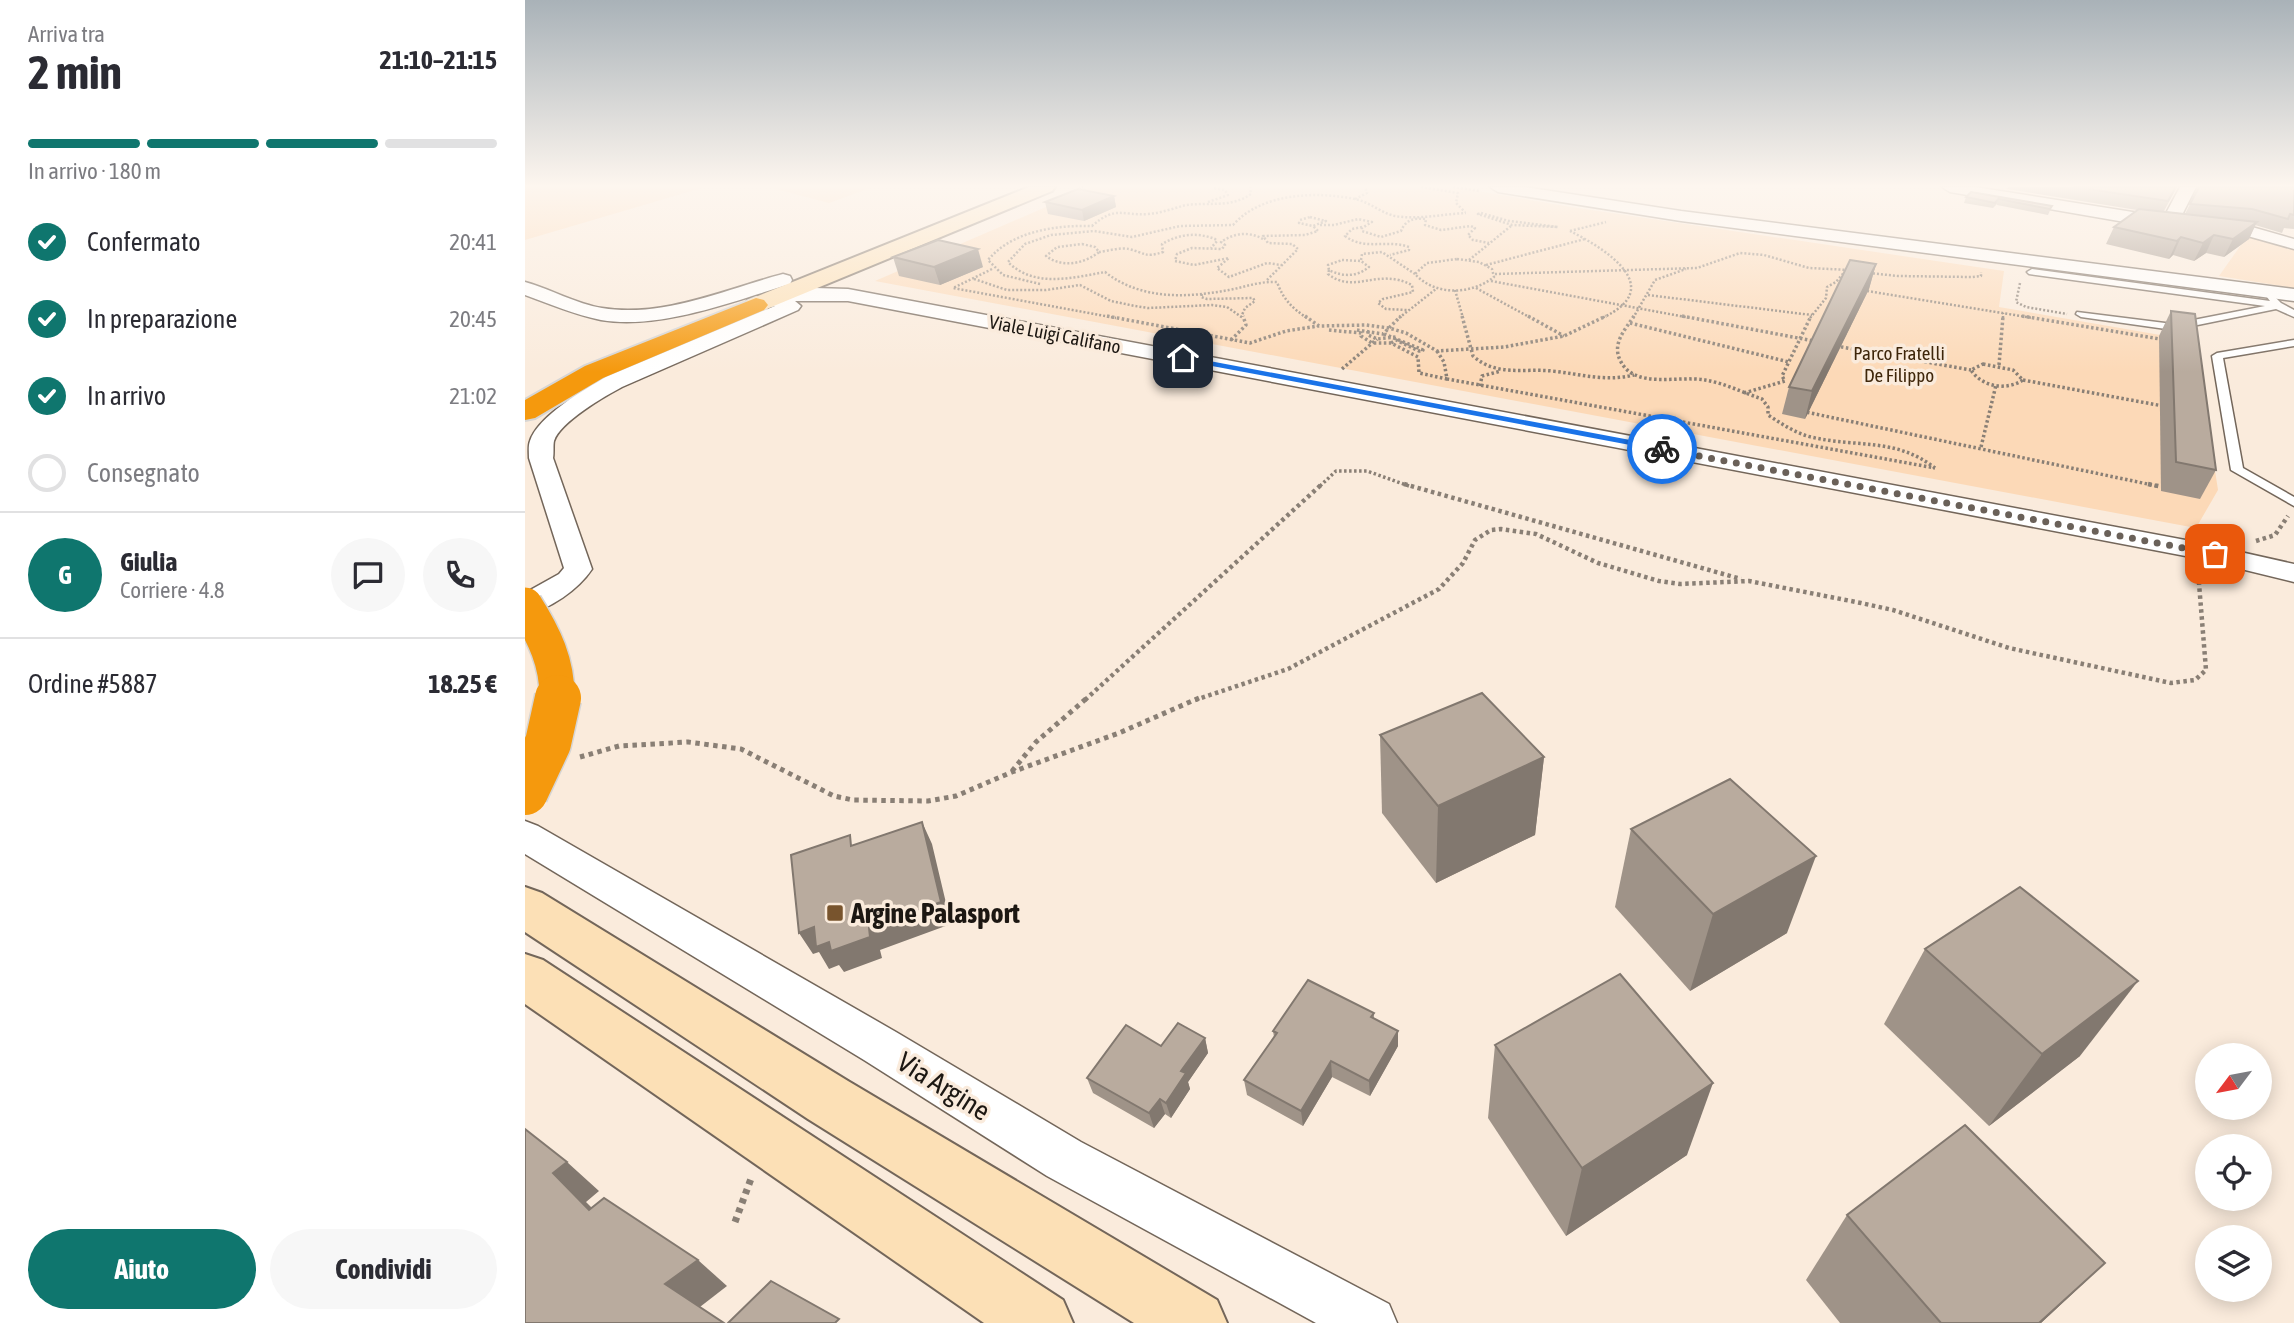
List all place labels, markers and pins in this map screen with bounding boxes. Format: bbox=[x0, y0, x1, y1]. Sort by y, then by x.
pin bbox=[1153, 328, 1213, 388]
pin bbox=[2185, 524, 2245, 584]
place label: Argine Palasport bbox=[850, 897, 1020, 929]
marker: Argine Palasport bbox=[825, 903, 845, 923]

